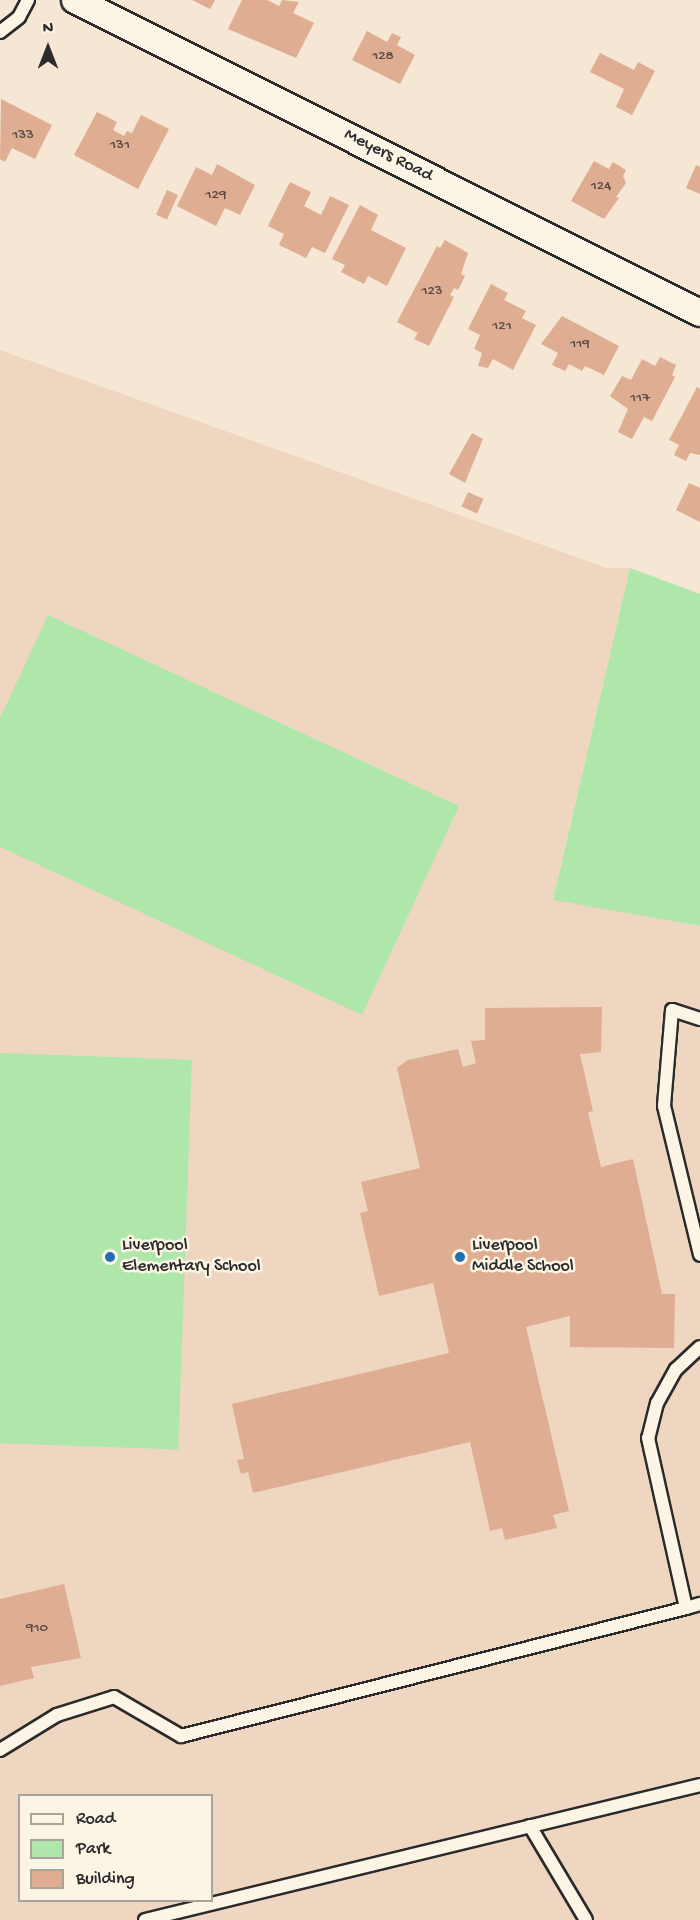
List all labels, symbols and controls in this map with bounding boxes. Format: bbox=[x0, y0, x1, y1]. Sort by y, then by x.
north arrow bbox=[18, 18, 78, 78]
text: N bbox=[43, 20, 53, 39]
house number: 128 bbox=[372, 48, 394, 66]
street label: Meyers Road bbox=[340, 124, 436, 188]
house number: 133 bbox=[12, 127, 34, 145]
house number: 131 bbox=[110, 137, 130, 155]
house number: 124 bbox=[591, 178, 611, 196]
house number: 129 bbox=[206, 187, 226, 205]
house number: 123 bbox=[421, 283, 443, 301]
house number: 121 bbox=[492, 318, 512, 336]
house number: 119 bbox=[570, 336, 590, 354]
house number: 117 bbox=[630, 390, 650, 408]
place label: Liverpool Elementary School bbox=[122, 1236, 261, 1278]
place label: Liverpool Middle School bbox=[472, 1236, 574, 1278]
marker: Liverpool Elementary School bbox=[103, 1250, 117, 1264]
marker: Liverpool Middle School bbox=[453, 1250, 467, 1264]
house number: 910 bbox=[26, 1620, 48, 1638]
legend bbox=[18, 1794, 213, 1902]
text: Road bbox=[76, 1809, 115, 1830]
text: Park bbox=[76, 1839, 110, 1860]
text: Building bbox=[76, 1869, 135, 1890]

